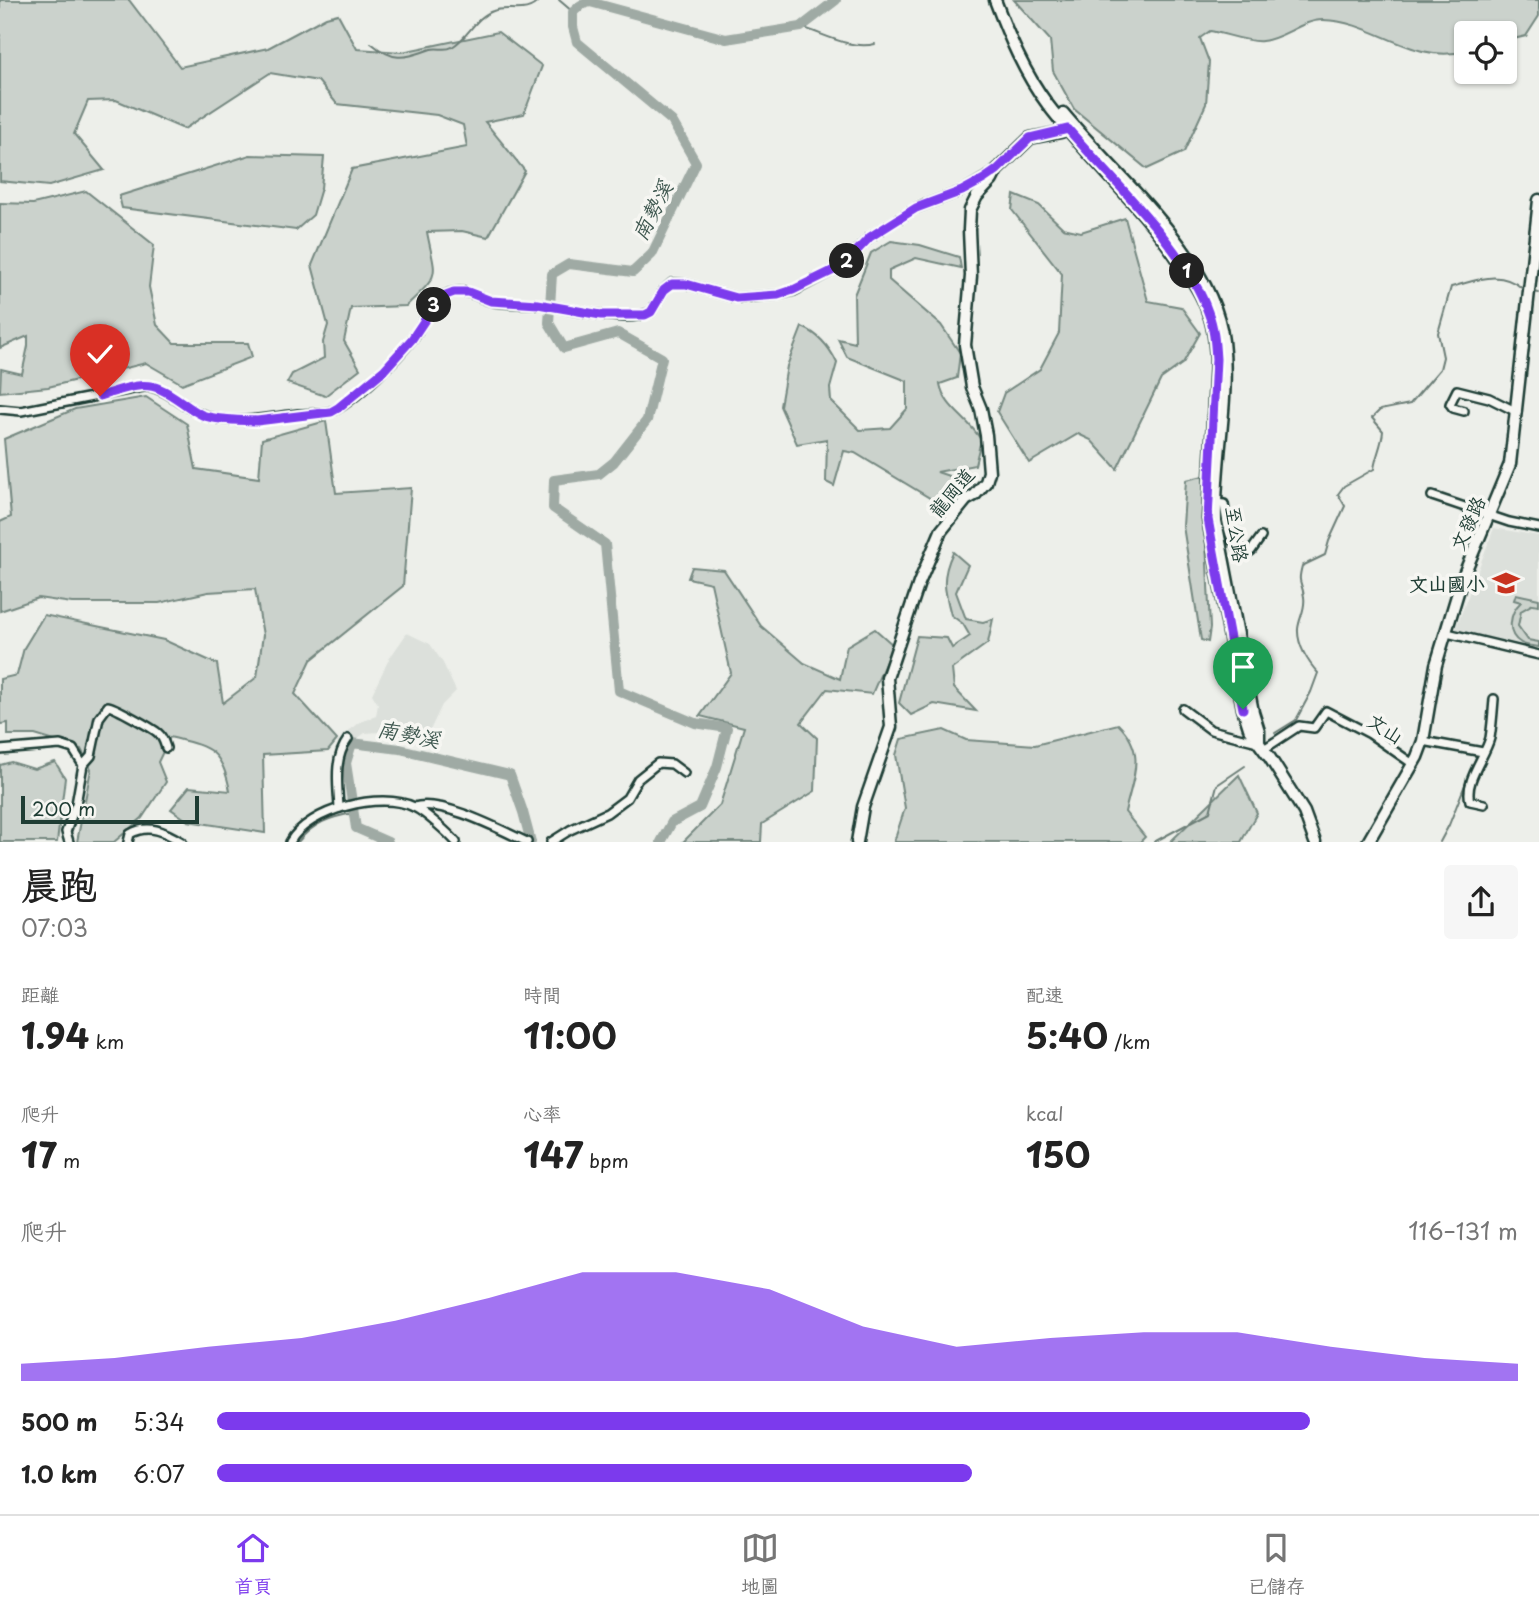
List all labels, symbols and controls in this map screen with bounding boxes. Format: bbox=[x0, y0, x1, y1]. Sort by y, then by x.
map controls bbox=[1454, 21, 1517, 84]
button: locate bbox=[1454, 21, 1517, 84]
water label: 南勢溪 bbox=[622, 174, 680, 245]
pin: 2 bbox=[830, 244, 864, 278]
text: 2 bbox=[840, 246, 853, 274]
pin: 1 bbox=[1170, 254, 1204, 288]
text: 1 bbox=[1182, 256, 1191, 284]
pin: 3 bbox=[416, 288, 452, 322]
text: 3 bbox=[427, 290, 440, 318]
pin bbox=[70, 324, 130, 396]
icon: check bbox=[81, 335, 119, 373]
street label: 龍岡道 bbox=[922, 461, 980, 523]
street label: 文發路 bbox=[1443, 491, 1491, 555]
street label: 至公路 bbox=[1220, 504, 1256, 564]
school or university icon: 文山國小 bbox=[1491, 568, 1521, 598]
place label: 文山國小 bbox=[1409, 569, 1485, 597]
pin bbox=[1213, 637, 1273, 709]
icon: arrive bbox=[1224, 648, 1262, 686]
street label: 文山 bbox=[1362, 706, 1410, 750]
water label: 南勢溪 bbox=[375, 711, 444, 755]
scale bar bbox=[21, 793, 200, 825]
text: 200 m bbox=[32, 794, 95, 822]
text: 晨跑 bbox=[21, 855, 97, 912]
button: share bbox=[1444, 865, 1518, 939]
text: 07:03 bbox=[21, 910, 88, 945]
text: 距離 bbox=[21, 980, 59, 1008]
text: 時間 bbox=[523, 980, 561, 1008]
text: 配速 bbox=[1026, 980, 1064, 1008]
text: 1.94 bbox=[21, 1008, 89, 1061]
text: 11:00 bbox=[523, 1008, 617, 1061]
text: 5:40 bbox=[1026, 1008, 1108, 1061]
text: km bbox=[89, 1027, 124, 1055]
text: /km bbox=[1108, 1027, 1151, 1055]
text: 爬升 bbox=[21, 1099, 59, 1127]
text: 心率 bbox=[523, 1099, 561, 1127]
text: kcal bbox=[1026, 1099, 1064, 1127]
text: 17 bbox=[21, 1127, 57, 1180]
text: 147 bbox=[523, 1127, 583, 1180]
text: 150 bbox=[1026, 1127, 1090, 1180]
text: m bbox=[57, 1146, 80, 1174]
text: bpm bbox=[583, 1146, 629, 1174]
text: 爬升 bbox=[21, 1213, 67, 1248]
text: 116–131 m bbox=[1408, 1213, 1518, 1248]
text: 500 m bbox=[21, 1404, 98, 1439]
text: 5:34 bbox=[133, 1404, 185, 1439]
text: 1.0 km bbox=[21, 1456, 98, 1491]
text: 6:07 bbox=[133, 1456, 185, 1491]
tab: 首頁 bbox=[234, 1529, 272, 1599]
tab: 地圖 bbox=[741, 1529, 779, 1599]
tab: 已儲存 bbox=[1248, 1529, 1305, 1599]

